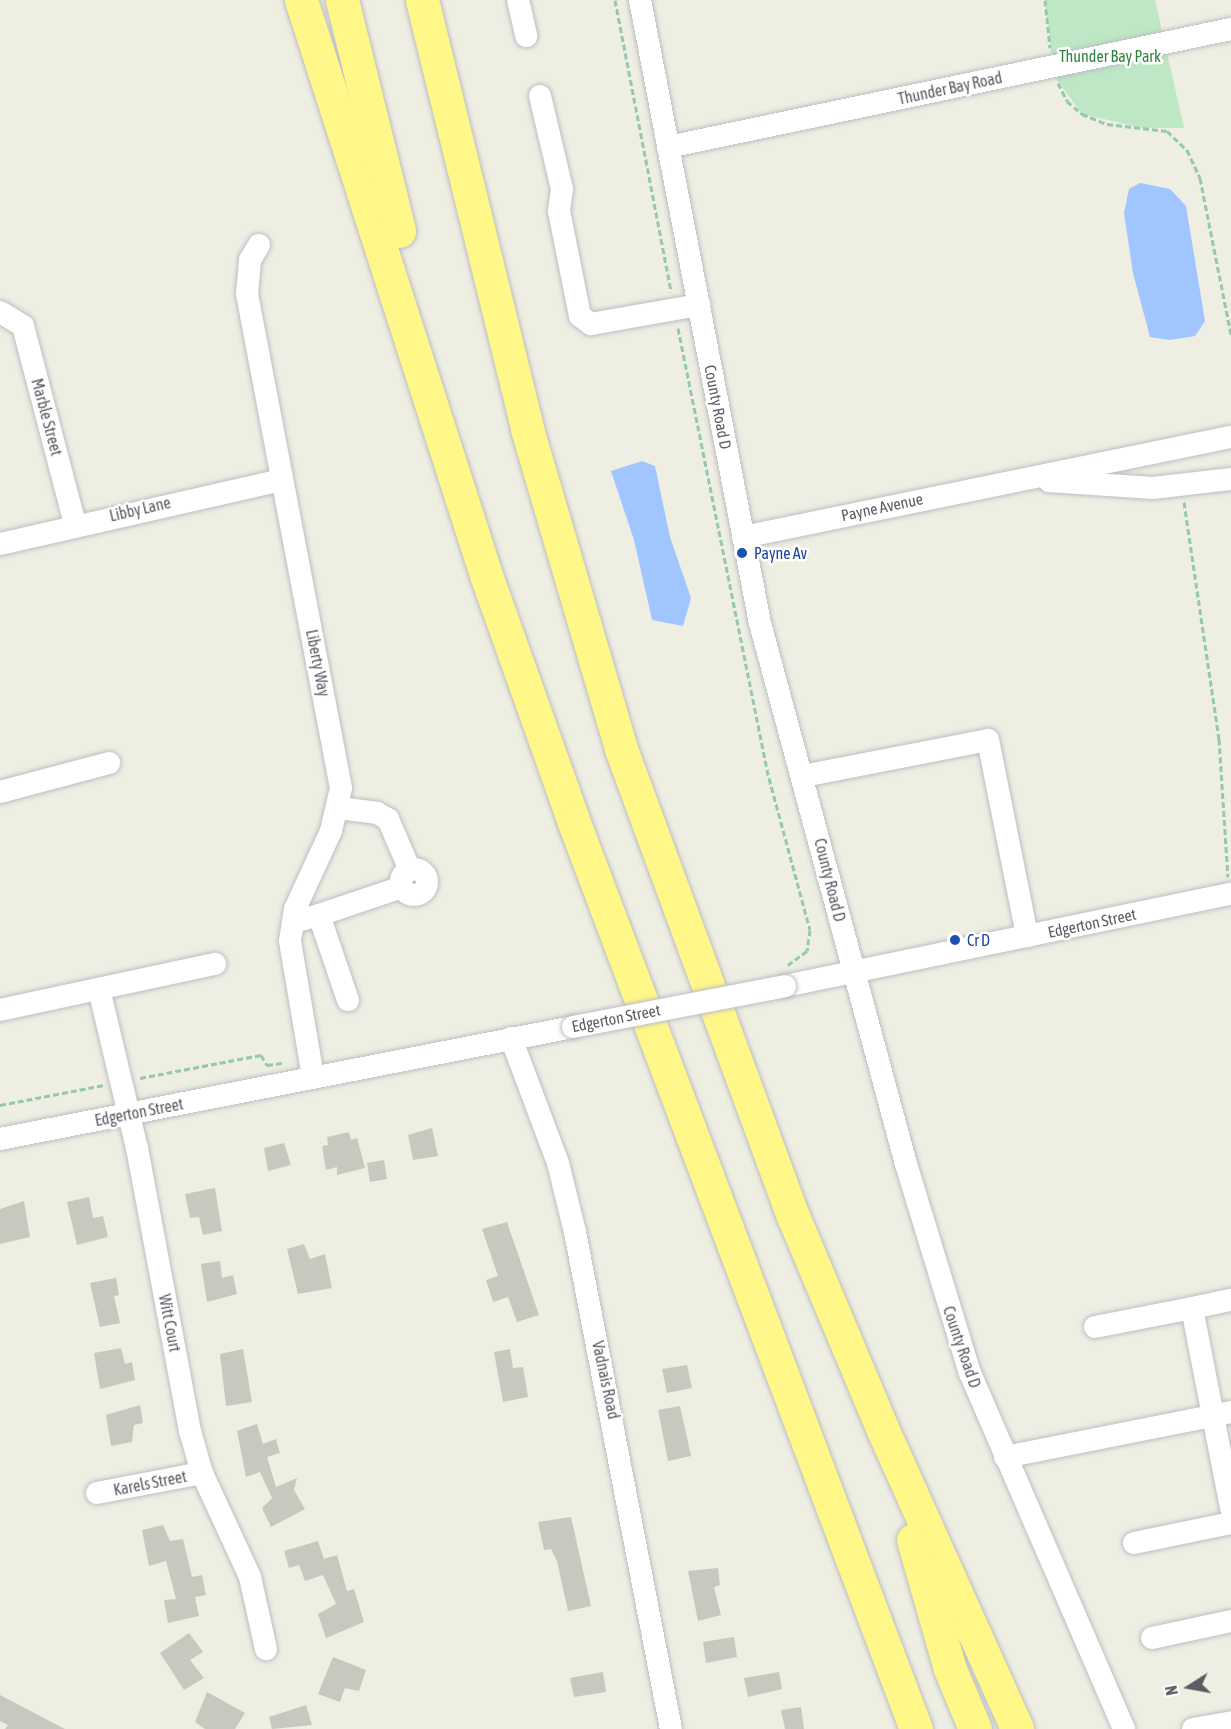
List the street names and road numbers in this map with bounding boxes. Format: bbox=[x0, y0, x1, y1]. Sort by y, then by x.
street label: Thunder Bay Road bbox=[896, 68, 1004, 108]
street label: County Road D bbox=[700, 363, 736, 451]
street label: Marble Street bbox=[27, 376, 67, 458]
street label: Payne Avenue bbox=[839, 489, 925, 525]
street label: Libby Lane bbox=[107, 493, 173, 525]
street label: Liberty Way bbox=[302, 628, 334, 698]
street label: County Road D bbox=[810, 836, 850, 924]
street label: Edgerton Street bbox=[1046, 904, 1138, 942]
street label: Edgerton Street bbox=[570, 1000, 662, 1036]
street label: Edgerton Street bbox=[93, 1094, 185, 1130]
street label: Witt Court bbox=[155, 1293, 185, 1353]
street label: County Road D bbox=[939, 1304, 985, 1390]
street label: Vadnais Road bbox=[588, 1339, 624, 1421]
street label: Karels Street bbox=[112, 1467, 188, 1499]

